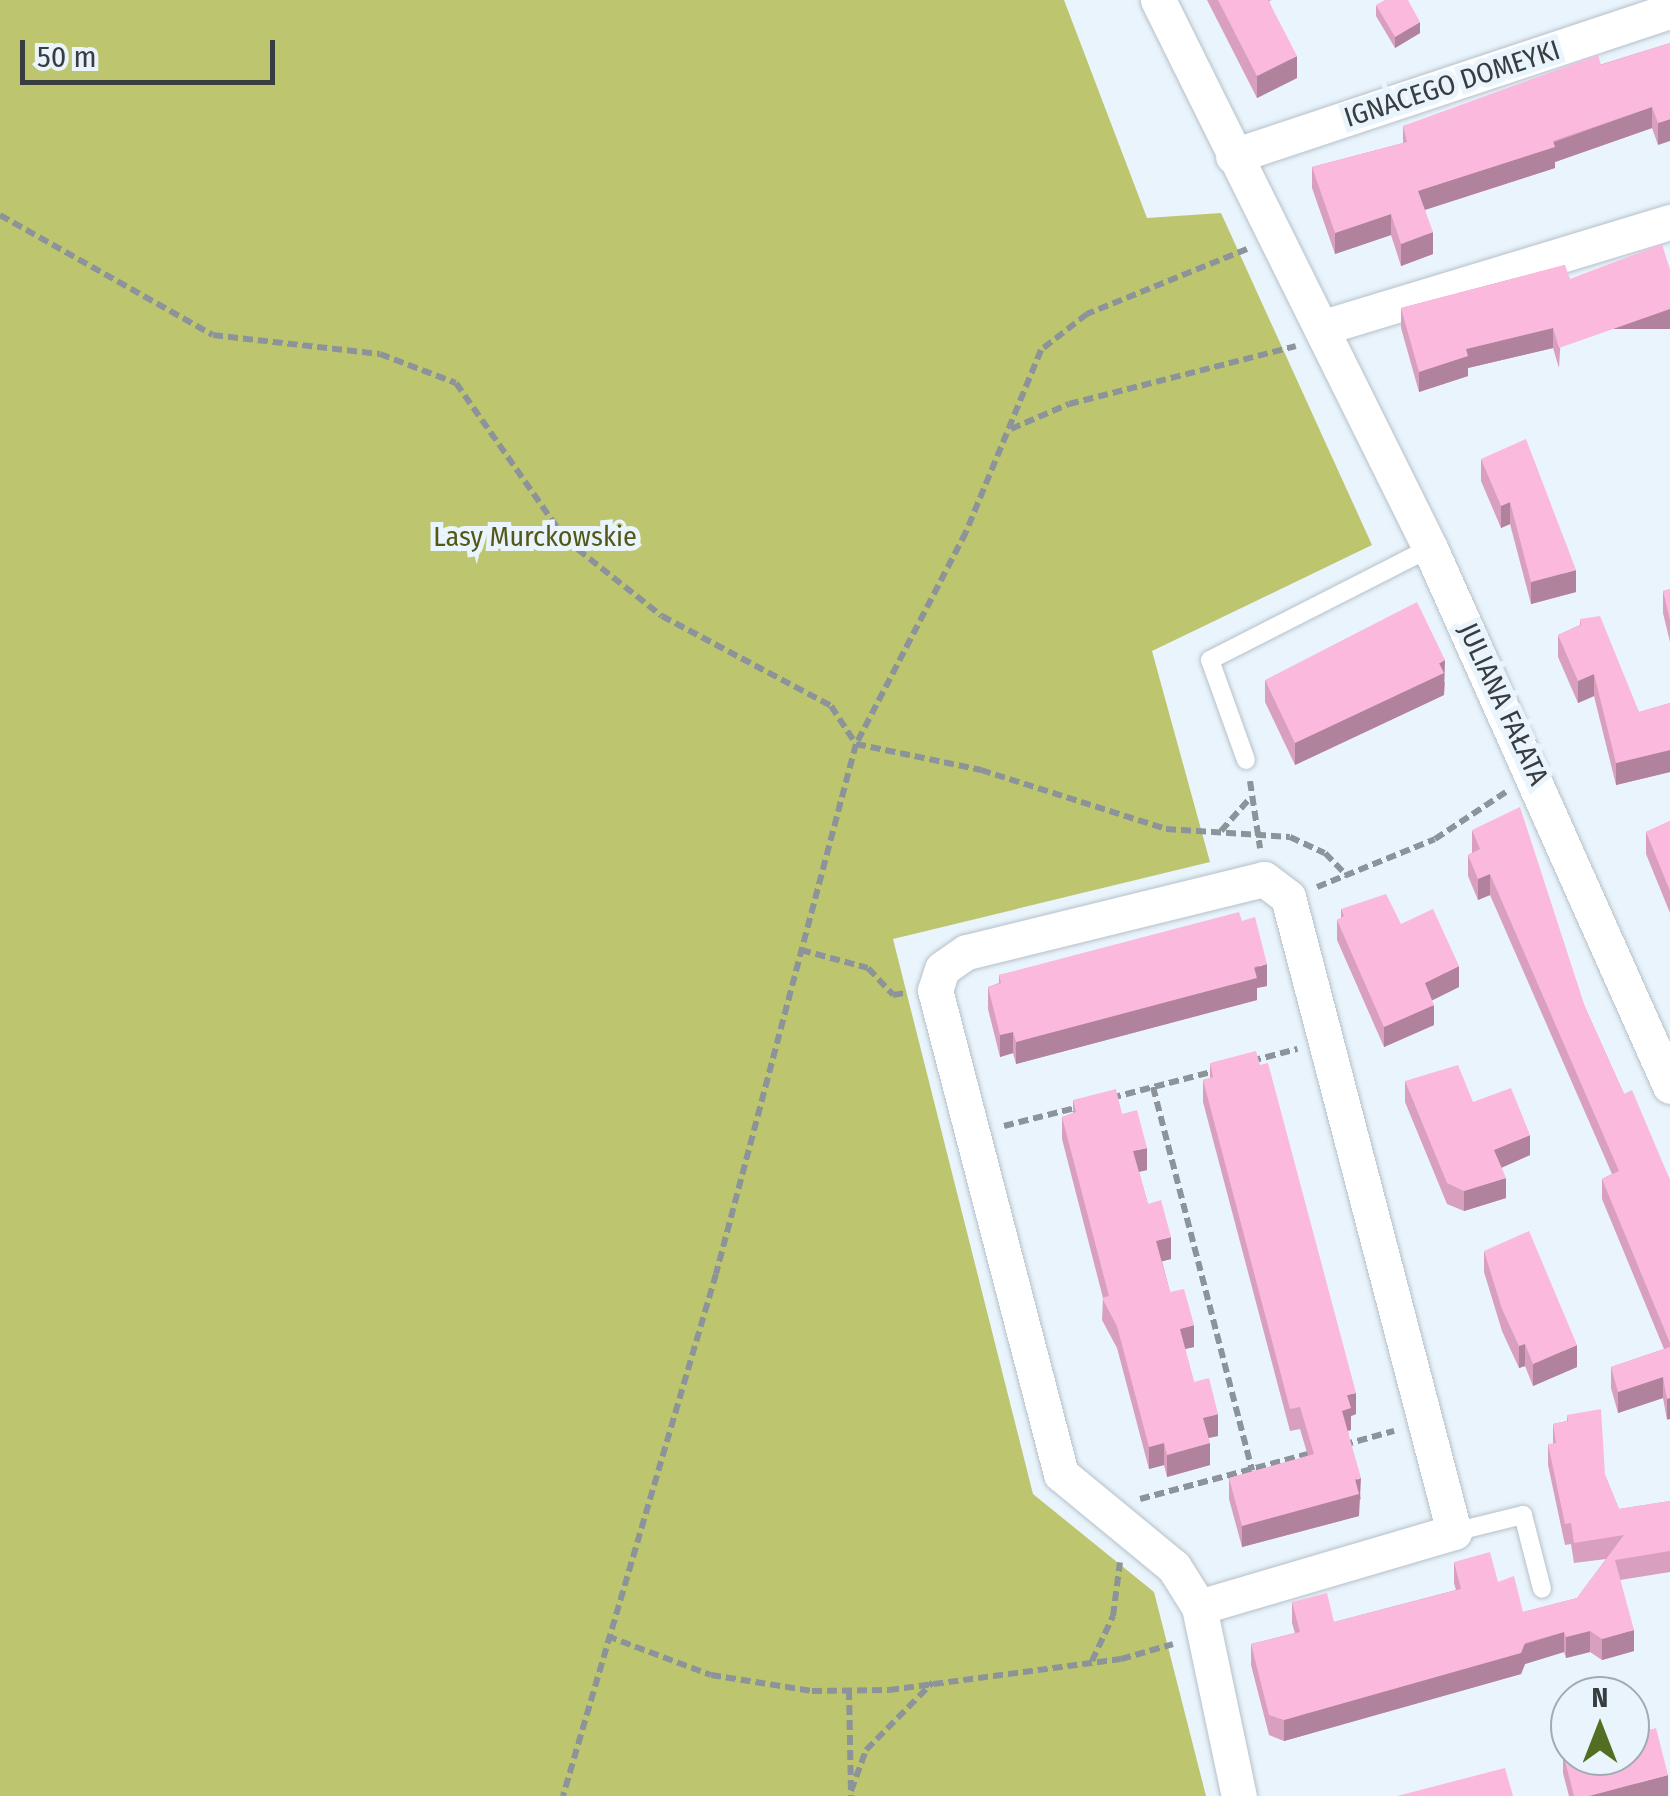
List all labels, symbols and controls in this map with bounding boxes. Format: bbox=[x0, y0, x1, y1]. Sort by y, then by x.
scale bar bbox=[25, 20, 280, 82]
street label: IGNACEGO DOMEYKI bbox=[1340, 33, 1564, 135]
text: 50 m bbox=[37, 39, 97, 75]
park label: Lasy Murckowskie bbox=[433, 520, 637, 554]
street label: JULIANA FAŁATA bbox=[1451, 618, 1555, 790]
north arrow bbox=[1550, 1676, 1650, 1776]
text: N bbox=[1592, 1681, 1608, 1714]

